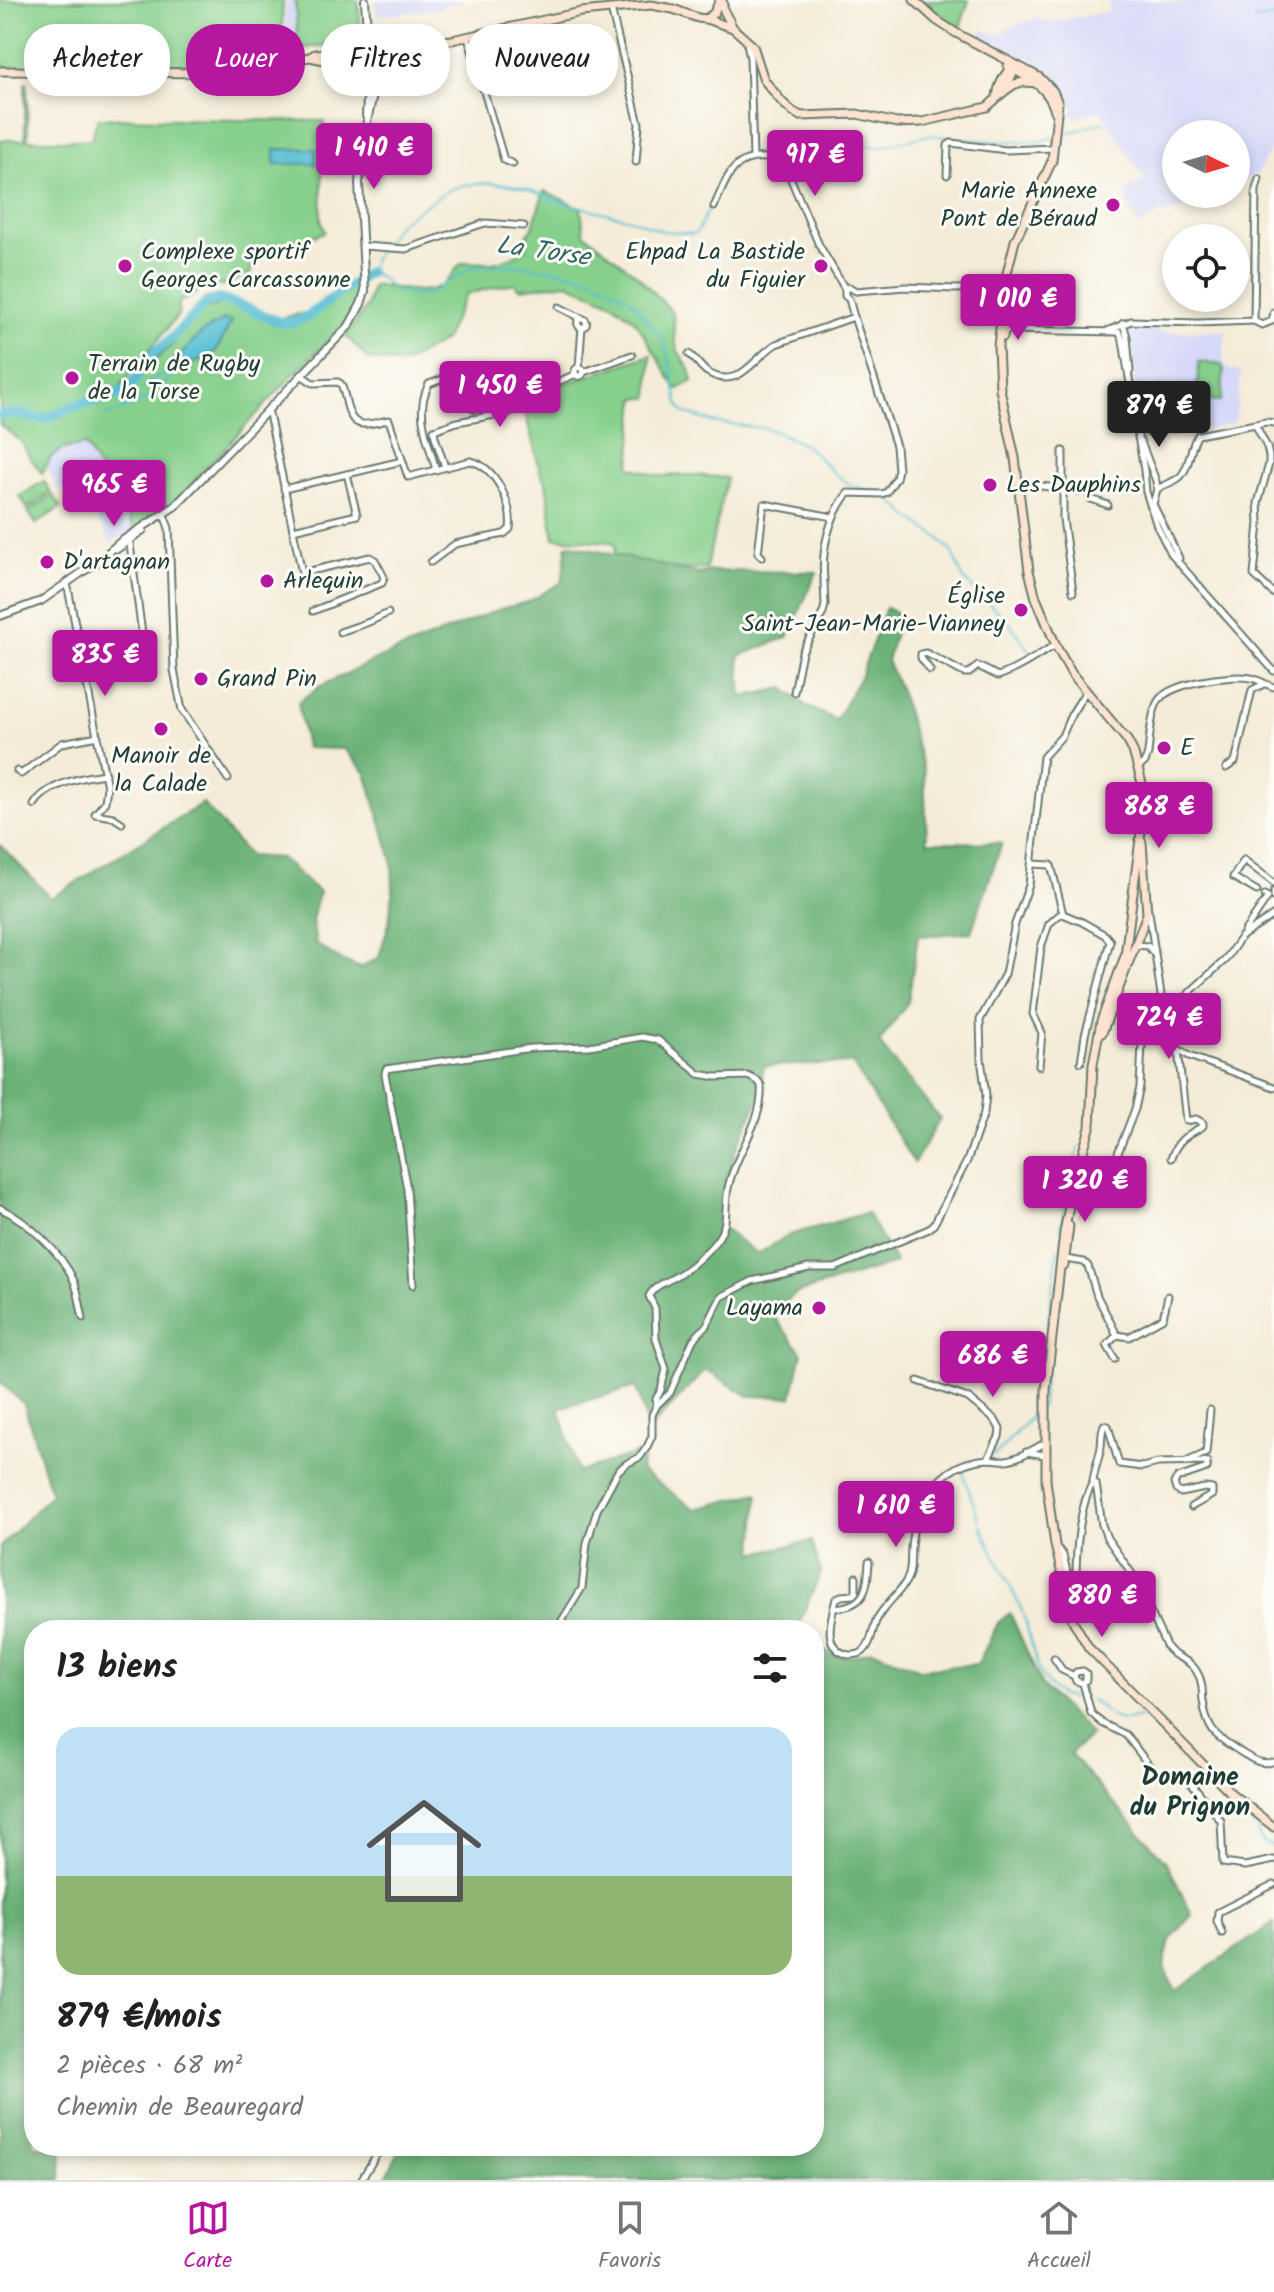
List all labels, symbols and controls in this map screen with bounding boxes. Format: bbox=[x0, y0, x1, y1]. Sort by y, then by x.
chip: Acheter bbox=[24, 24, 170, 96]
chip: Louer bbox=[186, 24, 305, 96]
chip: Filtres bbox=[321, 24, 450, 96]
chip: Nouveau bbox=[466, 24, 618, 96]
north arrow bbox=[1162, 120, 1250, 208]
map controls bbox=[1162, 120, 1250, 312]
pin: 1 410 € bbox=[300, 123, 448, 191]
text: 1 410 € bbox=[334, 128, 414, 170]
pin: 917 € bbox=[759, 130, 871, 198]
text: 917 € bbox=[785, 135, 845, 177]
place label: Marie Annexe Pont de Béraud bbox=[940, 172, 1098, 239]
marker: Marie Annexe Pont de Béraud bbox=[1104, 196, 1122, 214]
button: locate bbox=[1162, 224, 1250, 312]
water label: La Torse bbox=[494, 225, 595, 280]
place label: Complexe sportif Georges Carcassonne bbox=[141, 233, 351, 300]
place label: Ehpad La Bastide du Figuier bbox=[625, 233, 807, 300]
marker: Complexe sportif Georges Carcassonne bbox=[116, 257, 134, 275]
marker: Ehpad La Bastide du Figuier bbox=[812, 257, 830, 275]
pin: 1 010 € bbox=[944, 274, 1092, 342]
text: 1 010 € bbox=[979, 279, 1057, 321]
place label: Terrain de Rugby de la Torse bbox=[88, 345, 261, 412]
pin: 1 450 € bbox=[426, 361, 574, 429]
text: 1 450 € bbox=[457, 366, 543, 408]
marker: Terrain de Rugby de la Torse bbox=[63, 369, 81, 387]
pin: 879 € bbox=[1103, 381, 1215, 449]
text: 879 € bbox=[1125, 386, 1193, 428]
pin: 965 € bbox=[58, 460, 170, 528]
text: 965 € bbox=[81, 465, 147, 507]
place label: Les Dauphins bbox=[1006, 466, 1141, 505]
marker: Les Dauphins bbox=[981, 476, 999, 494]
place label: D'artagnan bbox=[63, 543, 170, 582]
marker: D'artagnan bbox=[38, 553, 56, 571]
place label: Arlequin bbox=[283, 562, 364, 601]
marker: Arlequin bbox=[258, 572, 276, 590]
place label: Église Saint-Jean-Marie-Vianney bbox=[742, 577, 1006, 644]
marker: Église Saint-Jean-Marie-Vianney bbox=[1012, 601, 1030, 619]
pin: 835 € bbox=[49, 630, 161, 698]
text: 835 € bbox=[70, 635, 140, 677]
place label: Grand Pin bbox=[217, 660, 317, 699]
marker: Grand Pin bbox=[192, 670, 210, 688]
marker: Manoir de la Calade bbox=[152, 720, 170, 738]
place label: E bbox=[1180, 729, 1195, 768]
place label: Manoir de la Calade bbox=[111, 737, 211, 804]
marker: E bbox=[1155, 739, 1173, 757]
pin: 868 € bbox=[1103, 782, 1215, 850]
text: 868 € bbox=[1123, 787, 1195, 829]
pin: 724 € bbox=[1113, 993, 1225, 1061]
text: 724 € bbox=[1135, 998, 1203, 1040]
pin: 1 320 € bbox=[1011, 1156, 1159, 1224]
text: 1 320 € bbox=[1041, 1161, 1129, 1203]
place label: Layama bbox=[726, 1289, 803, 1328]
marker: Layama bbox=[810, 1299, 828, 1317]
pin: 686 € bbox=[937, 1331, 1049, 1399]
text: 686 € bbox=[958, 1336, 1028, 1378]
pin: 1 610 € bbox=[822, 1481, 970, 1549]
text: 1 610 € bbox=[856, 1486, 936, 1528]
pin: 880 € bbox=[1046, 1571, 1158, 1639]
text: 880 € bbox=[1067, 1576, 1137, 1618]
text: 13 biens bbox=[56, 1641, 177, 1695]
icon: filters bbox=[748, 1646, 792, 1690]
district label: Domaine du Prignon bbox=[1130, 1757, 1250, 1829]
icon: home bbox=[352, 1779, 496, 1923]
text: 879 €/mois bbox=[56, 1991, 222, 2045]
text: 2 pièces · 68 m² bbox=[56, 2045, 242, 2087]
text: Chemin de Beauregard bbox=[56, 2087, 303, 2129]
tab: Carte bbox=[183, 2196, 232, 2279]
tab: Favoris bbox=[598, 2196, 661, 2279]
tab: Accueil bbox=[1027, 2196, 1091, 2279]

